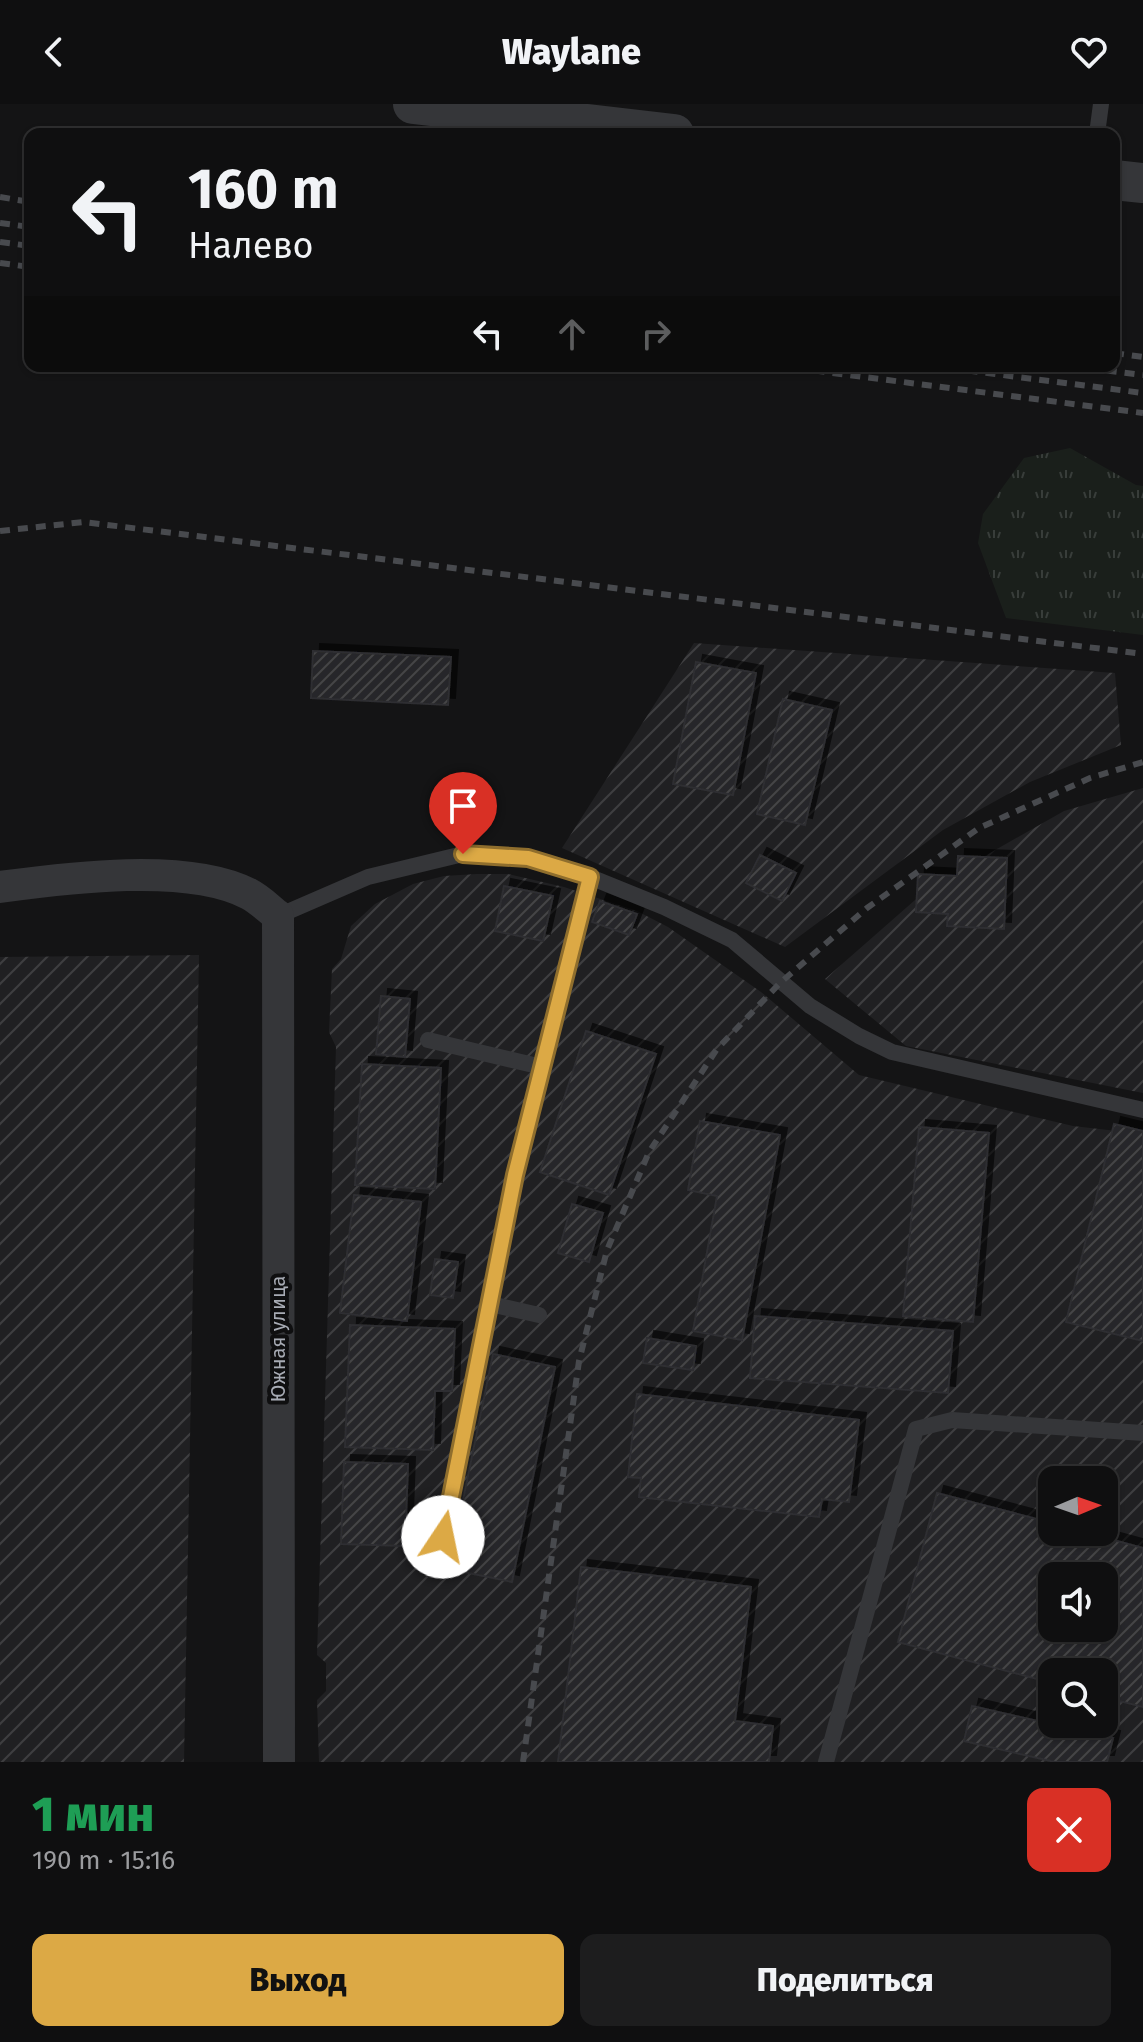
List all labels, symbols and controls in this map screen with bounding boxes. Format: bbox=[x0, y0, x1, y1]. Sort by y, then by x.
icon: back bbox=[32, 30, 76, 74]
text: Waylane bbox=[502, 30, 641, 74]
icon: heart bbox=[1067, 30, 1111, 74]
text: 160 m bbox=[188, 156, 339, 223]
icon: left bbox=[56, 160, 160, 264]
text: Налево bbox=[188, 224, 314, 268]
icon: left bbox=[466, 312, 510, 356]
icon: ahead bbox=[550, 312, 594, 356]
icon: right bbox=[634, 312, 678, 356]
pin bbox=[429, 772, 497, 854]
icon: arrive bbox=[441, 784, 485, 828]
street label: Южная улица bbox=[266, 1276, 290, 1402]
north arrow bbox=[1038, 1466, 1118, 1546]
map controls bbox=[1038, 1466, 1118, 1738]
position arrow bbox=[401, 1495, 485, 1579]
button: sound bbox=[1038, 1562, 1118, 1642]
button: search bbox=[1038, 1658, 1118, 1738]
text: 1 мин bbox=[32, 1786, 154, 1844]
button: close bbox=[1027, 1788, 1111, 1872]
text: 190 m · 15:16 bbox=[32, 1845, 175, 1876]
button: Выход bbox=[32, 1934, 564, 2026]
button: Поделиться bbox=[580, 1934, 1111, 2026]

